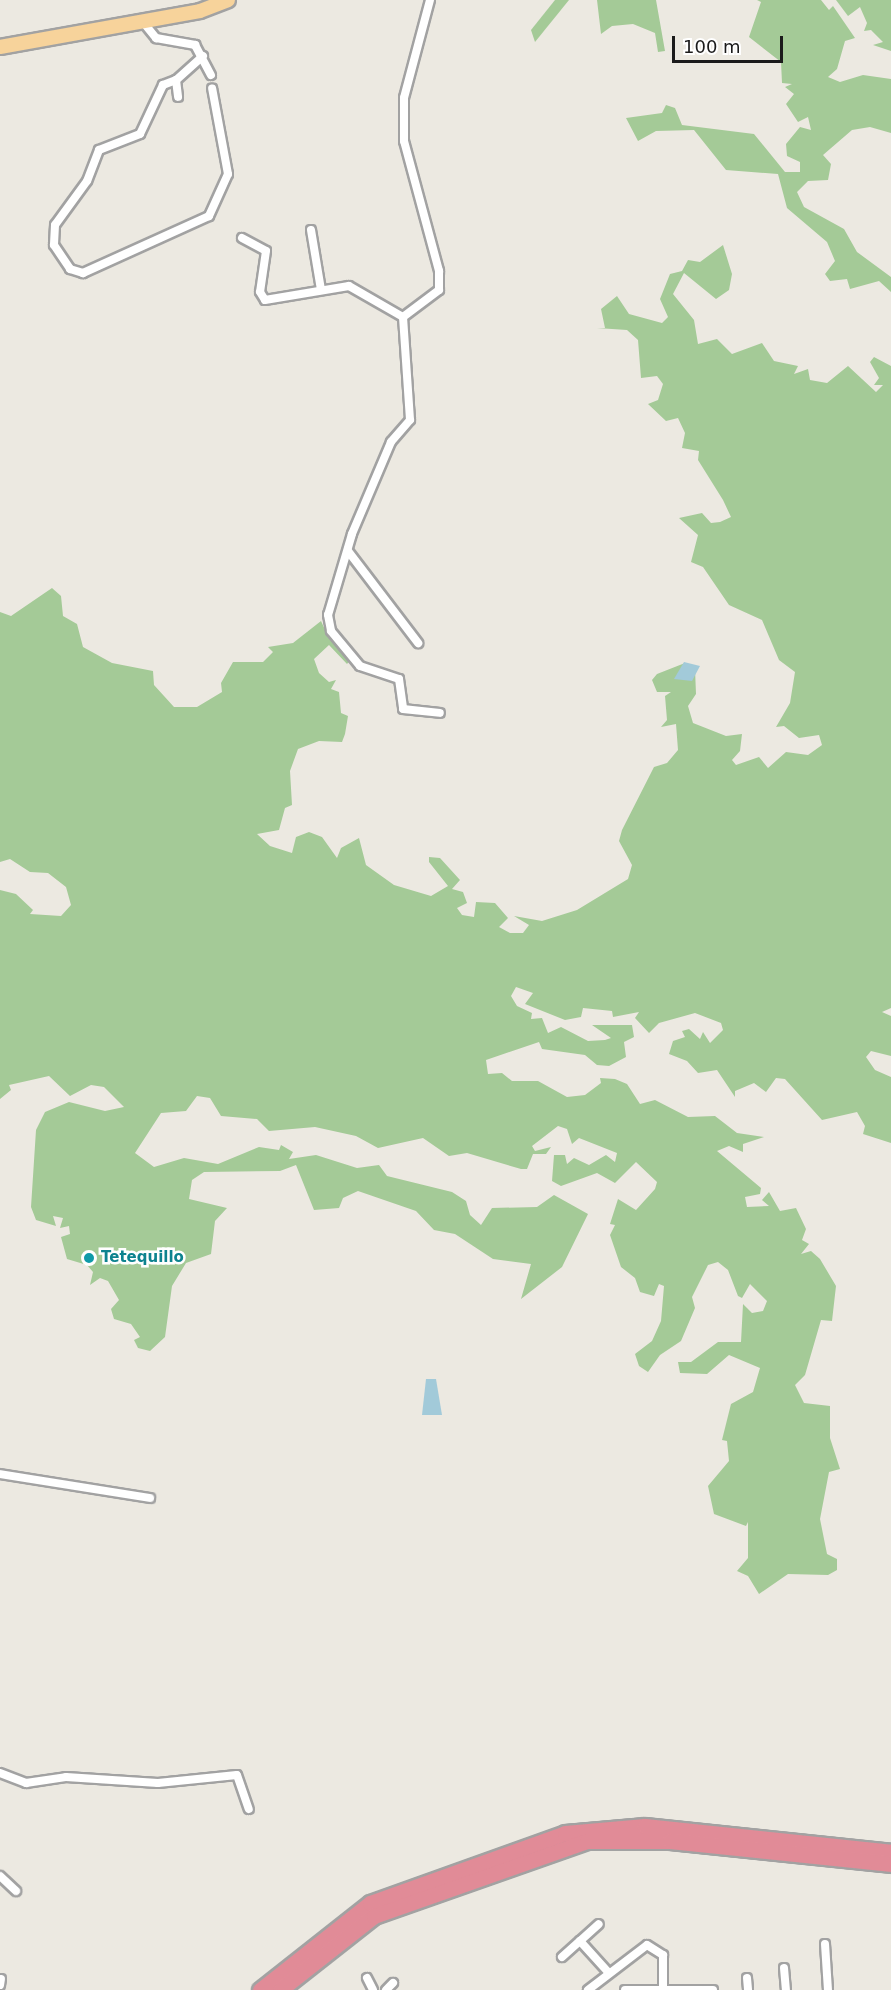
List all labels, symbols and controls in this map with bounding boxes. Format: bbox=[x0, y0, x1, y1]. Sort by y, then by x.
scale bar bbox=[675, 24, 786, 62]
text: 100 m bbox=[683, 36, 741, 57]
place label: Tetequillo bbox=[101, 1249, 184, 1267]
marker: Tetequillo bbox=[82, 1251, 96, 1265]

